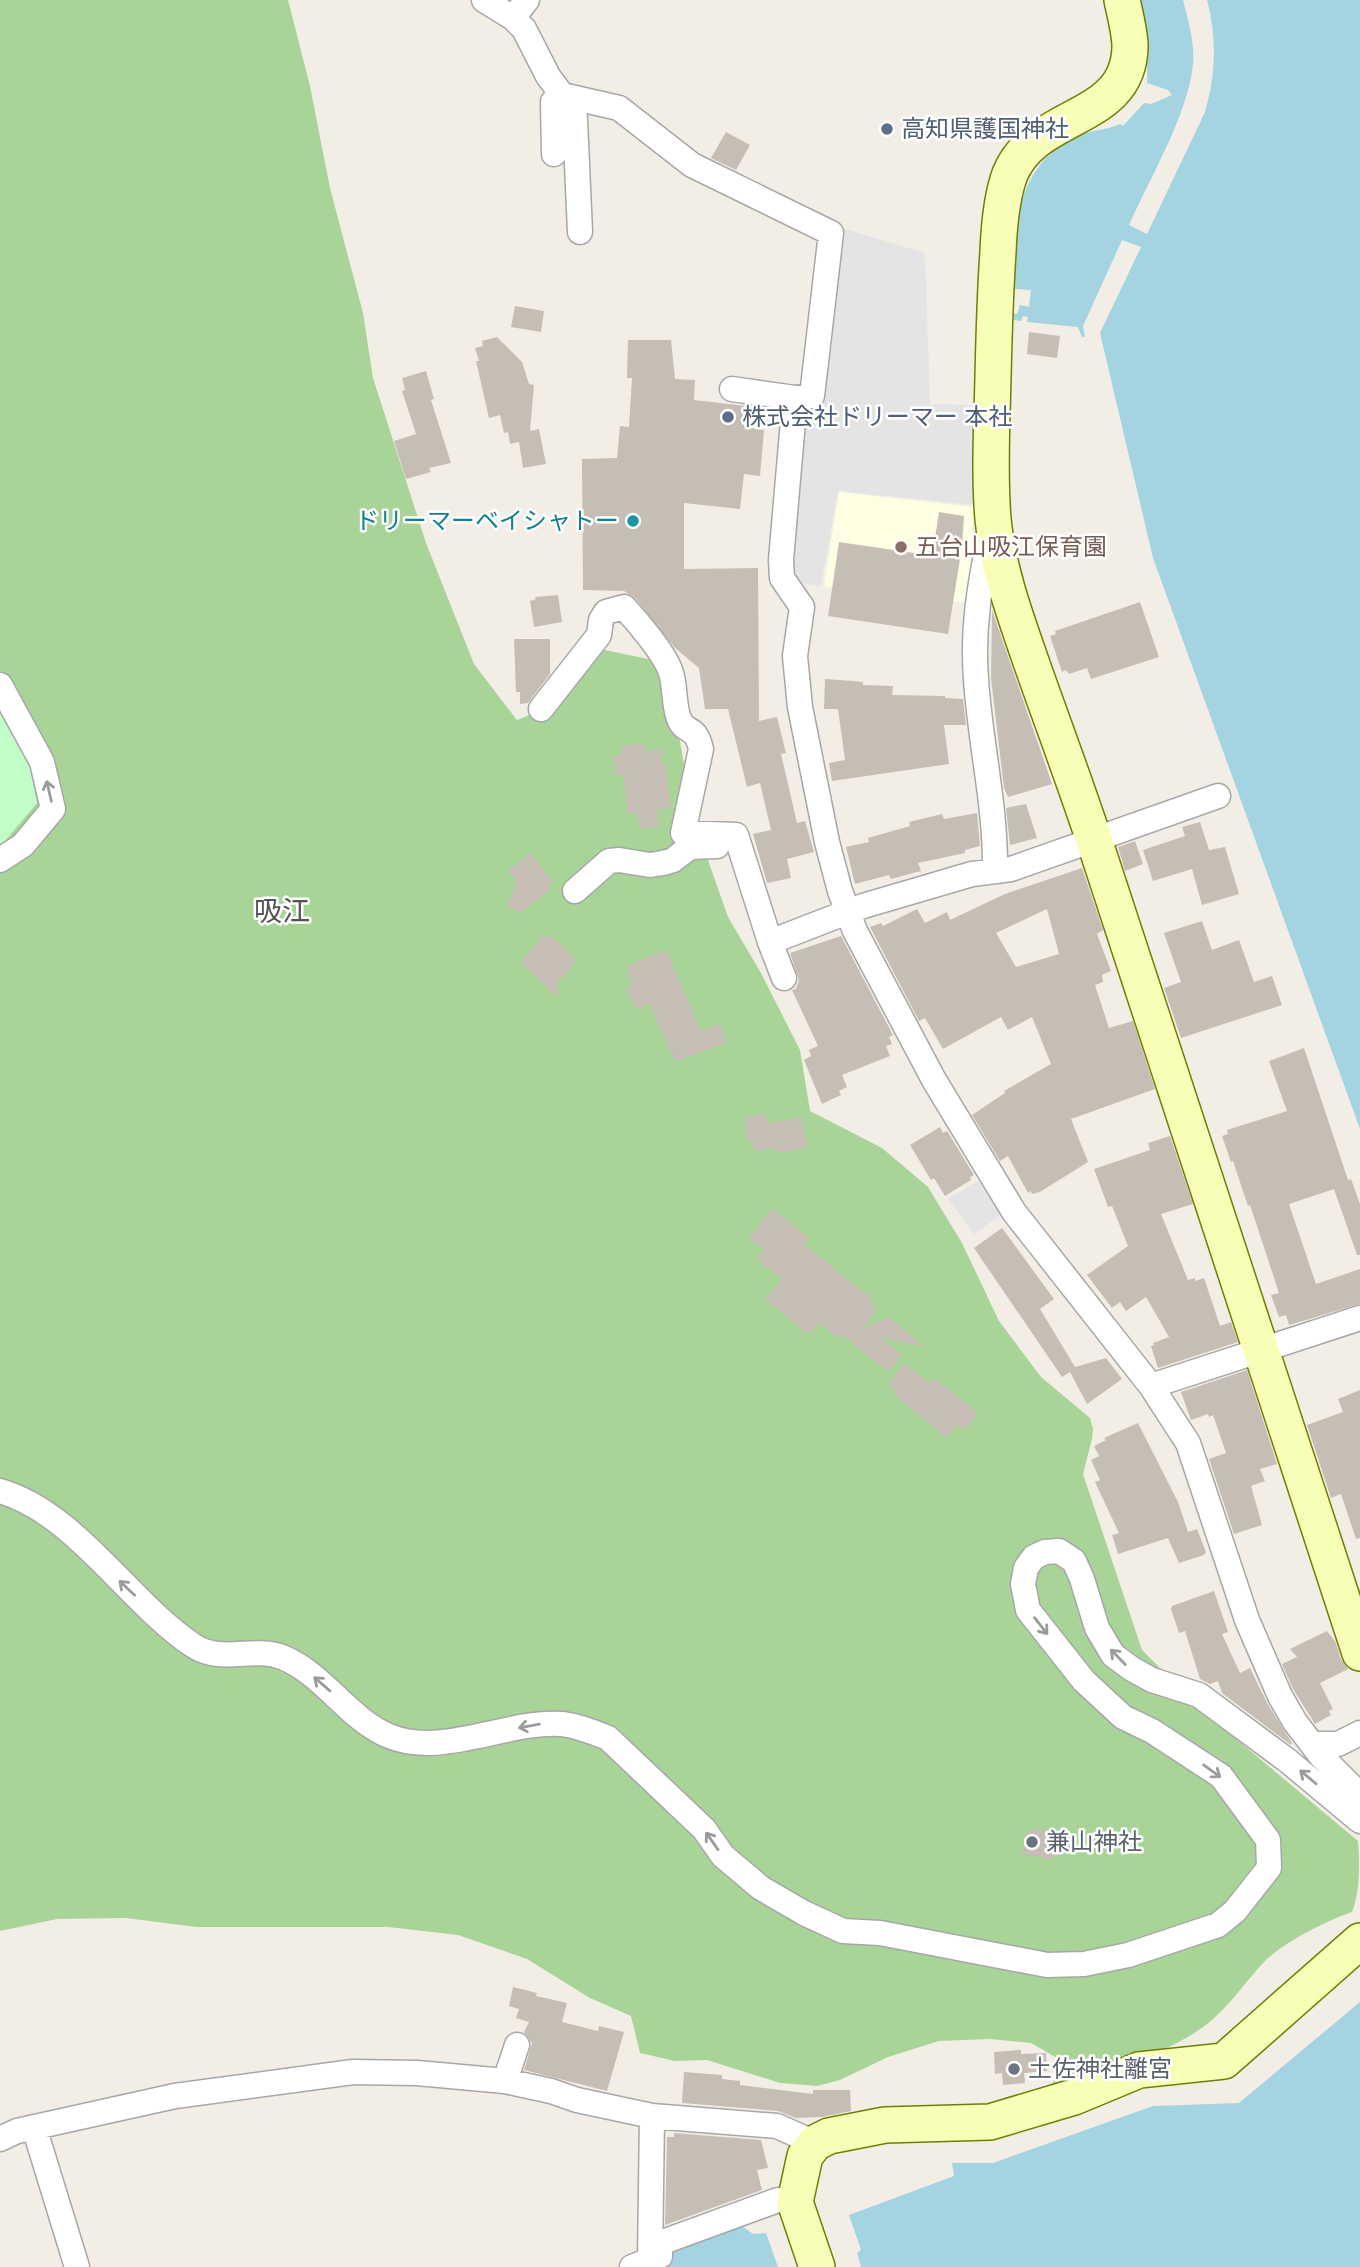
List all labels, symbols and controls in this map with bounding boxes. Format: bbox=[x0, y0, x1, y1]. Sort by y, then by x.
place label: 高知県護国神社 bbox=[901, 115, 1069, 144]
marker: 高知県護国神社 bbox=[879, 121, 895, 137]
place label: 株式会社ドリーマー 本社 bbox=[742, 403, 1012, 432]
marker: 株式会社ドリーマー 本社 bbox=[720, 409, 736, 425]
place label: ドリーマーベイシャトー bbox=[355, 507, 619, 536]
marker: ドリーマーベイシャトー bbox=[625, 513, 641, 529]
place label: 五台山吸江保育園 bbox=[915, 533, 1107, 562]
marker: 五台山吸江保育園 bbox=[893, 539, 909, 555]
one-way arrow bbox=[42, 780, 55, 803]
district label: 吸江 bbox=[254, 895, 310, 929]
one-way arrow bbox=[119, 1579, 136, 1596]
one-way arrow bbox=[1033, 1616, 1048, 1634]
one-way arrow bbox=[1109, 1648, 1126, 1665]
one-way arrow bbox=[313, 1676, 331, 1692]
one-way arrow bbox=[518, 1720, 541, 1733]
one-way arrow bbox=[1202, 1764, 1221, 1778]
one-way arrow bbox=[1299, 1770, 1317, 1785]
place label: 兼山神社 bbox=[1046, 1828, 1142, 1857]
one-way arrow bbox=[705, 1832, 719, 1851]
marker: 兼山神社 bbox=[1024, 1834, 1040, 1850]
place label: 土佐神社離宮 bbox=[1028, 2055, 1172, 2084]
marker: 土佐神社離宮 bbox=[1006, 2061, 1022, 2077]

